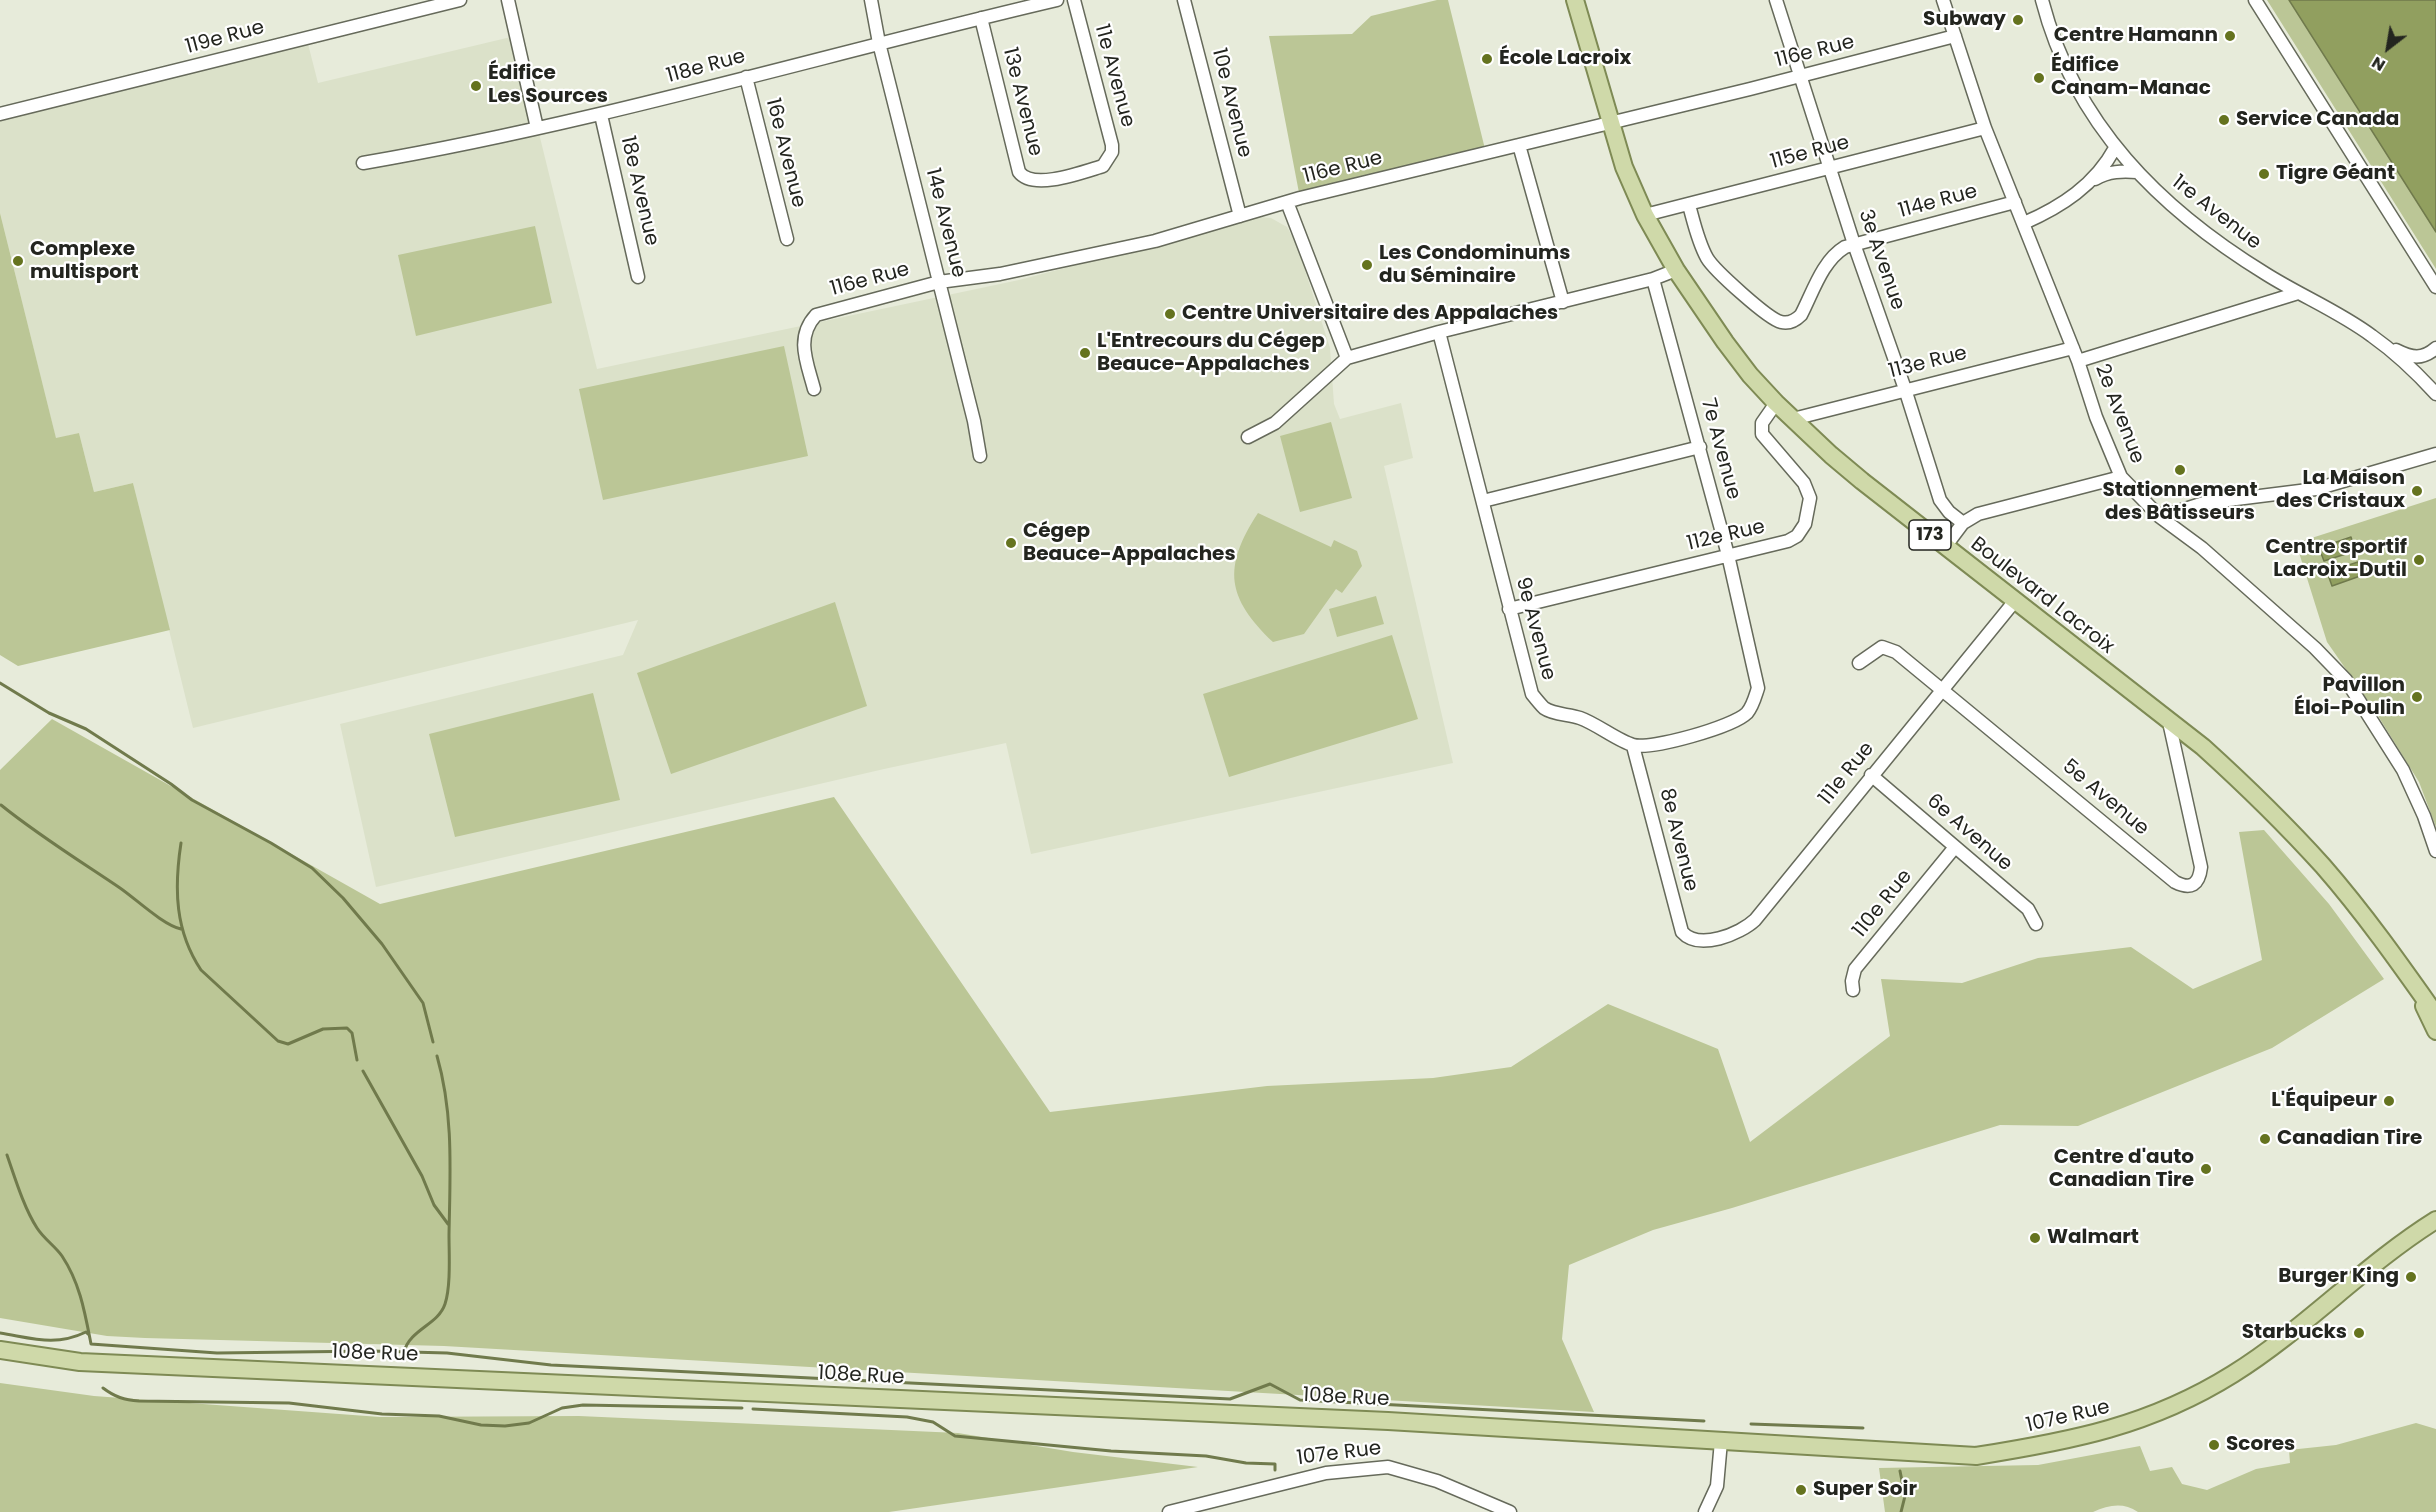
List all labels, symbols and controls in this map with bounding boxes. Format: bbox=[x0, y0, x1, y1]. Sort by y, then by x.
place label: Subway bbox=[1923, 8, 2006, 32]
marker: Subway bbox=[2011, 13, 2025, 27]
street label: 119e Rue bbox=[183, 16, 267, 60]
north arrow bbox=[2358, 18, 2418, 78]
street label: 11e Avenue bbox=[1089, 22, 1139, 130]
place label: Centre Hamann bbox=[2054, 24, 2218, 48]
marker: Centre Hamann bbox=[2223, 29, 2237, 43]
street label: 116e Rue bbox=[1773, 31, 1857, 73]
street label: 118e Rue bbox=[664, 45, 748, 89]
street label: 13e Avenue bbox=[997, 45, 1047, 159]
street label: 10e Avenue bbox=[1206, 46, 1256, 160]
place label: École Lacroix bbox=[1499, 47, 1631, 71]
text: N bbox=[2367, 51, 2390, 77]
marker: École Lacroix bbox=[1480, 52, 1494, 66]
place label: Édifice Canam-Manac bbox=[2051, 54, 2211, 101]
place label: Édifice Les Sources bbox=[488, 62, 608, 109]
marker: Édifice Canam-Manac bbox=[2032, 71, 2046, 85]
marker: Édifice Les Sources bbox=[469, 79, 483, 93]
street label: 16e Avenue bbox=[760, 96, 810, 210]
place label: Service Canada bbox=[2236, 108, 2399, 132]
marker: Service Canada bbox=[2217, 113, 2231, 127]
street label: 115e Rue bbox=[1768, 131, 1852, 175]
street label: 18e Avenue bbox=[615, 134, 663, 248]
street label: 116e Rue bbox=[1301, 147, 1385, 189]
place label: Tigre Géant bbox=[2276, 162, 2395, 186]
street label: 14e Avenue bbox=[920, 166, 970, 280]
marker: Tigre Géant bbox=[2257, 167, 2271, 181]
street label: 1re Avenue bbox=[2167, 171, 2265, 255]
street label: 114e Rue bbox=[1896, 180, 1980, 224]
street label: 3e Avenue bbox=[1853, 207, 1909, 313]
place label: Complexe multisport bbox=[30, 238, 139, 285]
place label: Les Condominums du Séminaire bbox=[1379, 242, 1570, 289]
marker: Complexe multisport bbox=[11, 254, 25, 268]
street label: 116e Rue bbox=[828, 258, 912, 302]
marker: Les Condominums du Séminaire bbox=[1360, 258, 1374, 272]
place label: Centre Universitaire des Appalaches bbox=[1182, 302, 1558, 326]
marker: Centre Universitaire des Appalaches bbox=[1163, 307, 1177, 321]
place label: L'Entrecours du Cégep Beauce-Appalaches bbox=[1097, 330, 1325, 377]
street label: 113e Rue bbox=[1886, 342, 1970, 384]
marker: L'Entrecours du Cégep Beauce-Appalaches bbox=[1078, 346, 1092, 360]
street label: 2e Avenue bbox=[2089, 361, 2149, 467]
street label: 7e Avenue bbox=[1695, 396, 1745, 502]
marker: Stationnement des Bâtisseurs bbox=[2173, 463, 2187, 477]
place label: La Maison des Cristaux bbox=[2276, 467, 2405, 514]
place label: Stationnement des Bâtisseurs bbox=[2102, 479, 2258, 526]
marker: La Maison des Cristaux bbox=[2410, 484, 2424, 498]
street label: 112e Rue bbox=[1685, 515, 1767, 557]
place label: Cégep Beauce-Appalaches bbox=[1023, 520, 1236, 567]
road number: 173 bbox=[1909, 520, 1951, 550]
street label: Boulevard Lacroix bbox=[1966, 533, 2118, 659]
marker: Cégep Beauce-Appalaches bbox=[1004, 536, 1018, 550]
place label: Centre sportif Lacroix-Dutil bbox=[2265, 536, 2407, 583]
marker: Centre sportif Lacroix-Dutil bbox=[2412, 553, 2426, 567]
street label: 9e Avenue bbox=[1510, 575, 1560, 683]
place label: Pavillon Éloi-Poulin bbox=[2294, 674, 2405, 721]
marker: Pavillon Éloi-Poulin bbox=[2410, 690, 2424, 704]
street label: 111e Rue bbox=[1814, 738, 1880, 810]
street label: 5e Avenue bbox=[2057, 755, 2153, 841]
street label: 8e Avenue bbox=[1654, 786, 1702, 894]
street label: 6e Avenue bbox=[1921, 789, 2017, 877]
street label: 110e Rue bbox=[1848, 865, 1918, 943]
place label: L'Équipeur bbox=[2271, 1089, 2377, 1113]
marker: L'Équipeur bbox=[2382, 1094, 2396, 1108]
place label: Canadian Tire bbox=[2277, 1127, 2422, 1151]
marker: Canadian Tire bbox=[2258, 1132, 2272, 1146]
place label: Centre d'auto Canadian Tire bbox=[2049, 1146, 2194, 1193]
marker: Centre d'auto Canadian Tire bbox=[2199, 1162, 2213, 1176]
place label: Walmart bbox=[2047, 1226, 2139, 1250]
marker: Walmart bbox=[2028, 1231, 2042, 1245]
place label: Burger King bbox=[2278, 1265, 2399, 1289]
marker: Burger King bbox=[2404, 1270, 2418, 1284]
place label: Starbucks bbox=[2242, 1321, 2347, 1345]
marker: Starbucks bbox=[2352, 1326, 2366, 1340]
street label: 108e Rue bbox=[331, 1340, 419, 1368]
street label: 108e Rue bbox=[817, 1362, 905, 1390]
street label: 108e Rue bbox=[1302, 1384, 1390, 1412]
street label: 107e Rue bbox=[2024, 1396, 2112, 1438]
place label: Scores bbox=[2226, 1433, 2295, 1457]
street label: 107e Rue bbox=[1295, 1437, 1383, 1471]
marker: Scores bbox=[2207, 1438, 2221, 1452]
place label: Super Soir bbox=[1813, 1478, 1917, 1502]
marker: Super Soir bbox=[1794, 1483, 1808, 1497]

